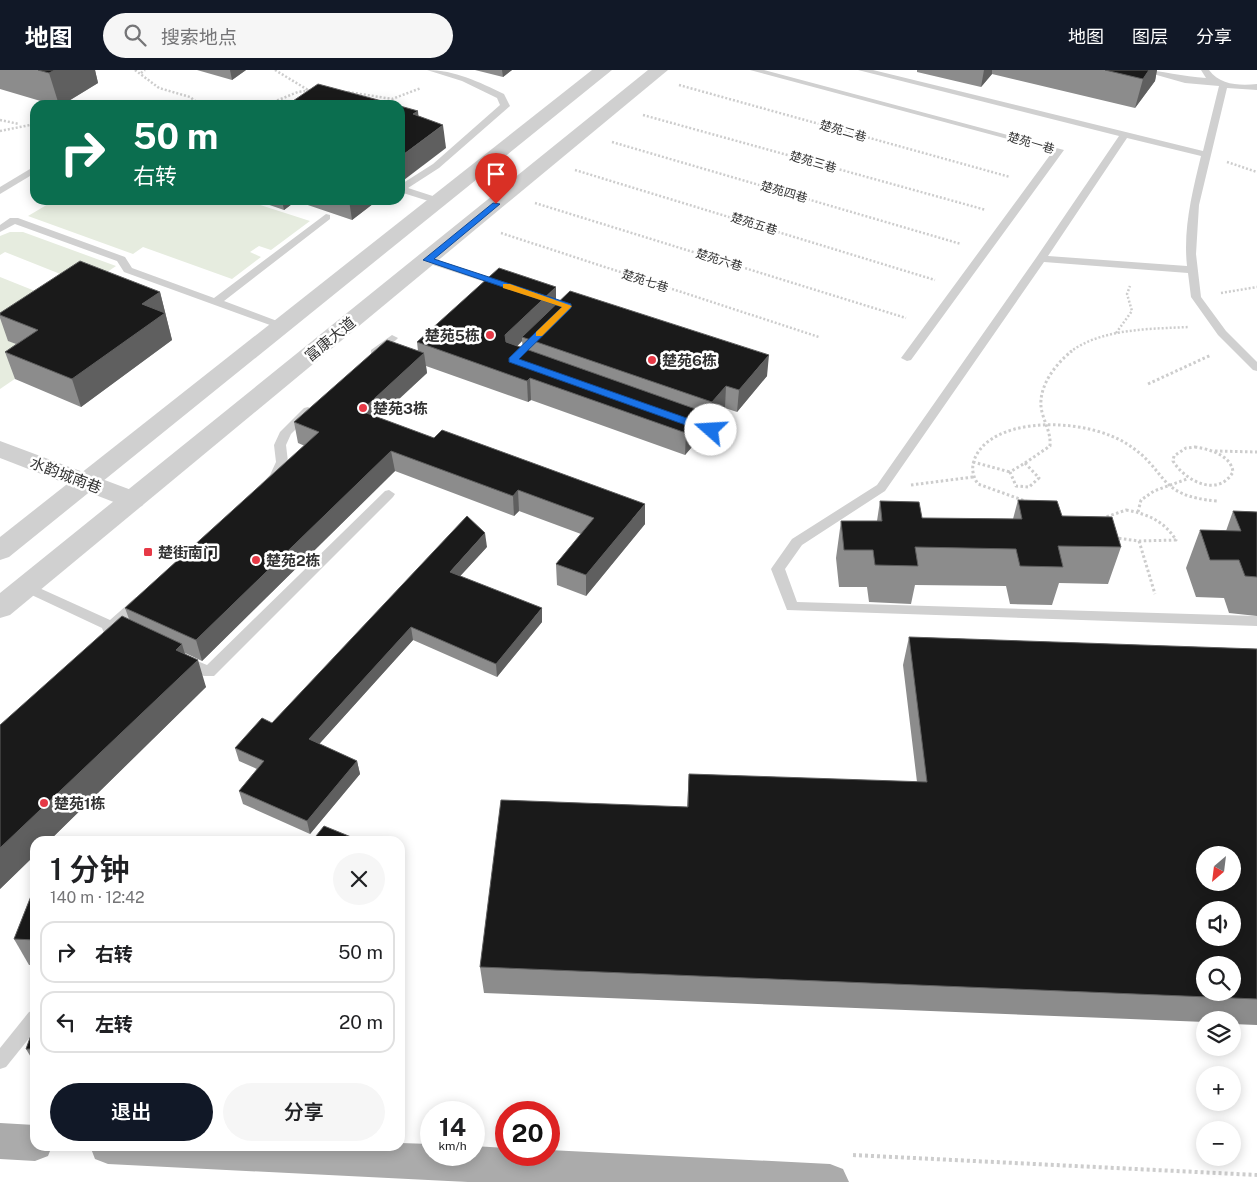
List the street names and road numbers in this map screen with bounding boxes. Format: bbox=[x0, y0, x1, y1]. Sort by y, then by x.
street label: 楚苑二巷 bbox=[818, 118, 868, 144]
street label: 楚苑一巷 bbox=[1006, 130, 1056, 156]
street label: 楚苑三巷 bbox=[788, 149, 838, 175]
street label: 楚苑四巷 bbox=[759, 179, 809, 205]
street label: 楚苑五巷 bbox=[729, 210, 779, 238]
street label: 楚苑六巷 bbox=[694, 246, 744, 274]
street label: 楚苑七巷 bbox=[620, 267, 670, 295]
street label: 富康大道 bbox=[301, 314, 359, 364]
street label: 水韵城南巷 bbox=[28, 454, 104, 496]

